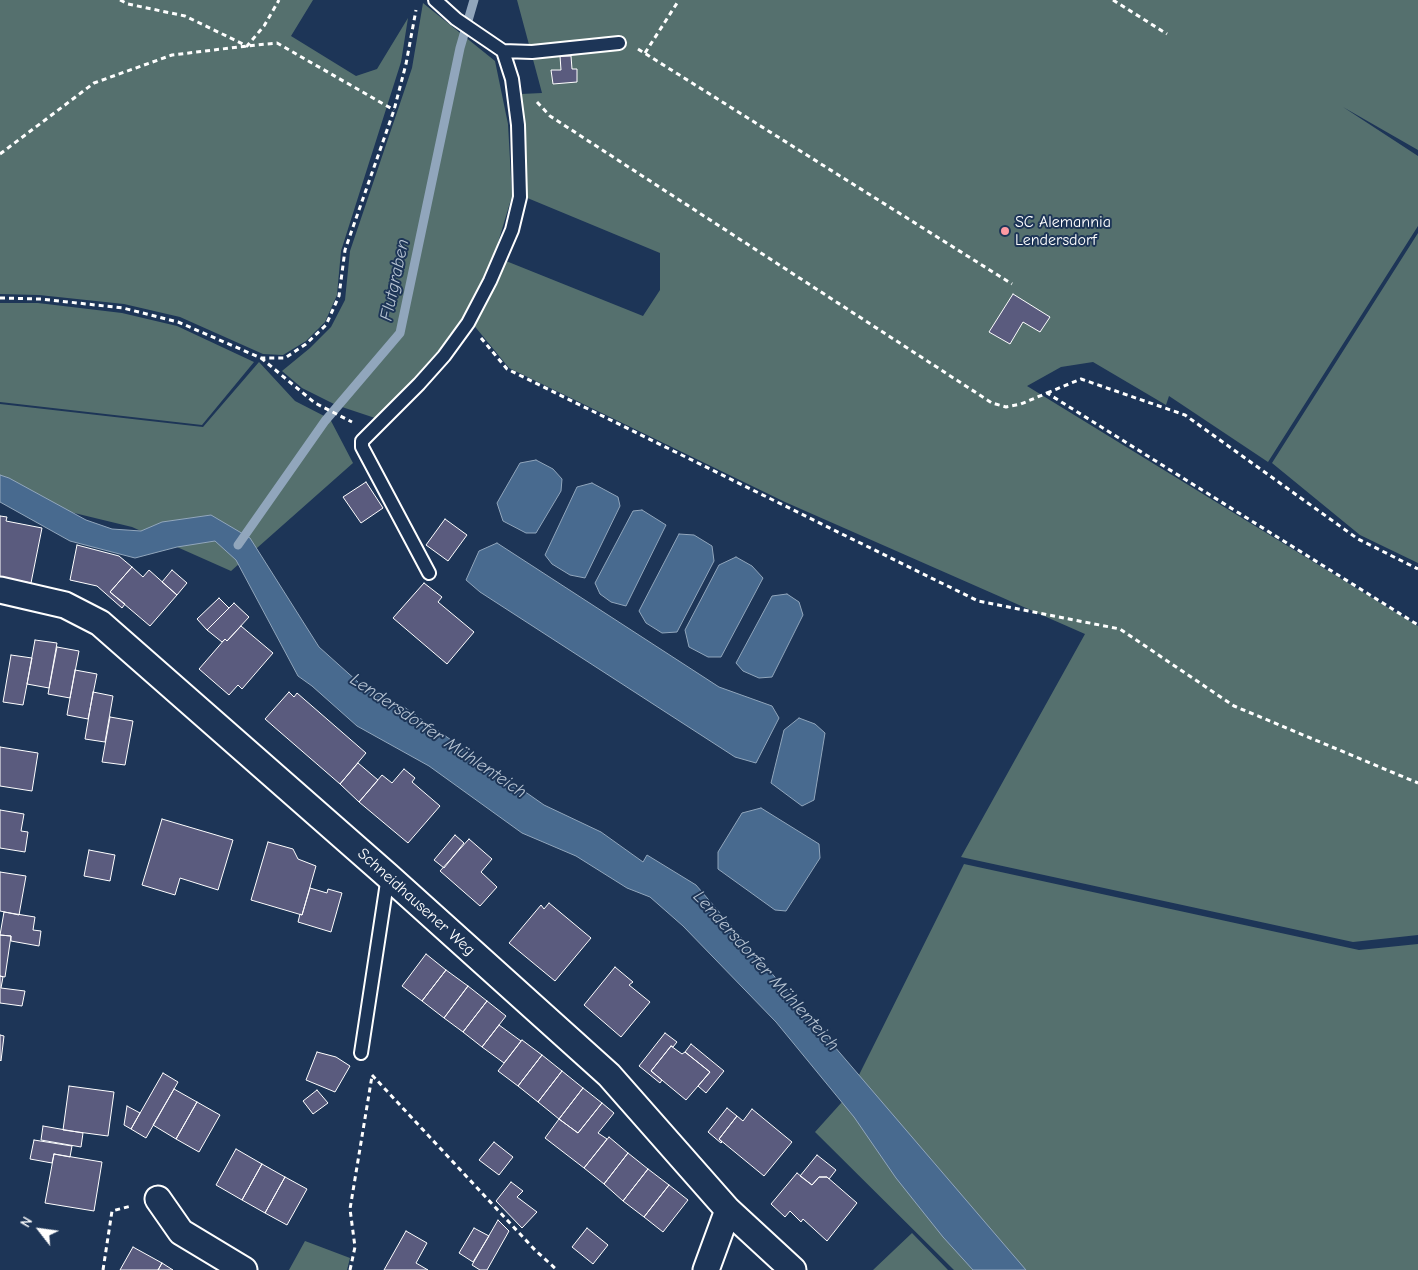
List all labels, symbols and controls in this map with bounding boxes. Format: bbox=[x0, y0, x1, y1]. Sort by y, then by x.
place label: SC Alemannia Lendersdorf bbox=[1015, 212, 1111, 250]
marker: SC Alemannia Lendersdorf bbox=[999, 225, 1011, 237]
water label: Flutgraben bbox=[376, 237, 414, 323]
water label: Lendersdorfer Mühlenteich bbox=[346, 669, 530, 803]
street label: Schneidhausener Weg bbox=[353, 844, 479, 960]
water label: Lendersdorfer Mühlenteich bbox=[688, 886, 844, 1056]
north arrow bbox=[15, 1205, 65, 1255]
text: N bbox=[17, 1214, 36, 1230]

